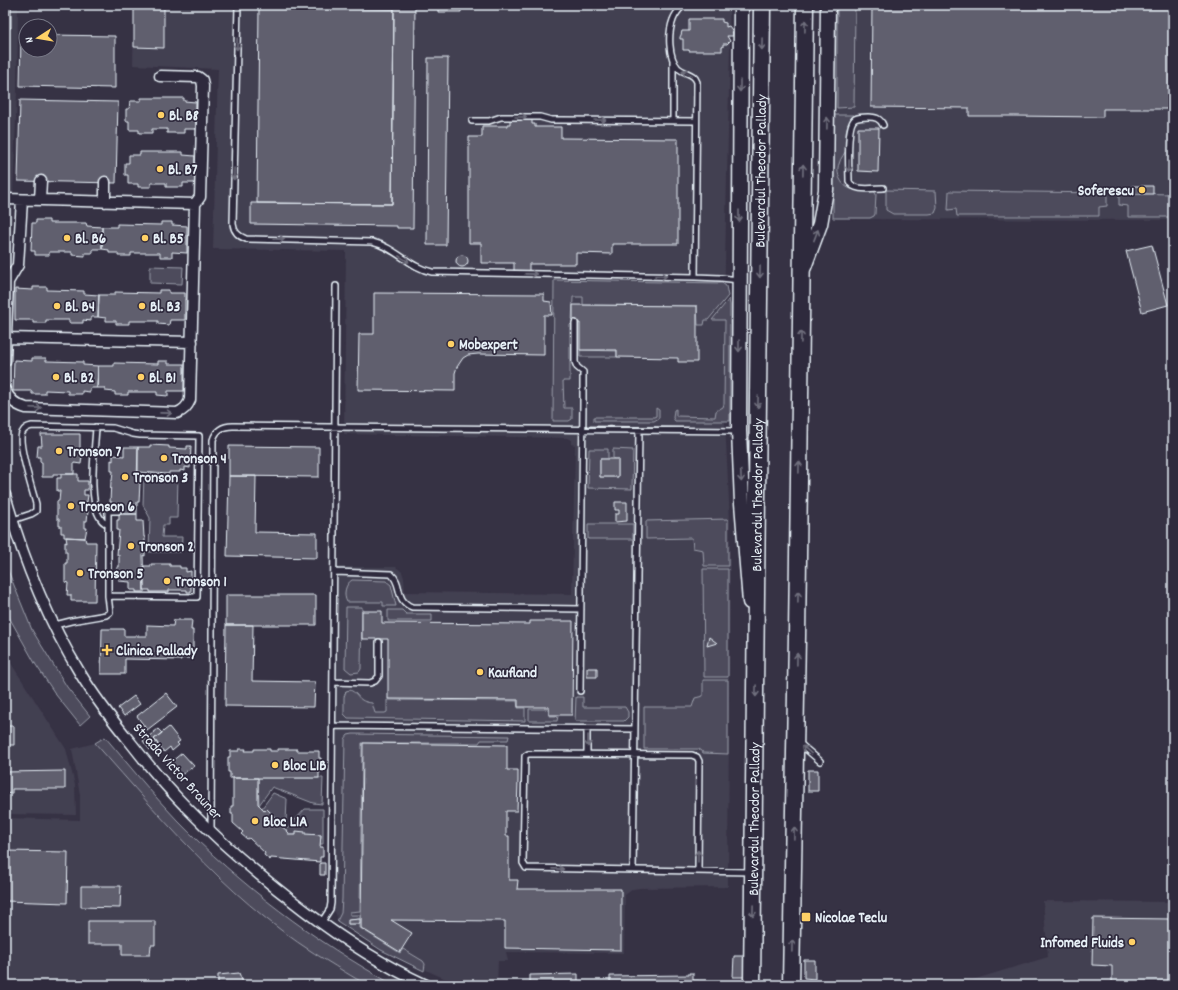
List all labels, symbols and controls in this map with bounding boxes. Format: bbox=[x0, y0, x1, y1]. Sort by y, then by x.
north arrow bbox=[18, 18, 58, 58]
one-way arrow bbox=[801, 20, 809, 33]
text: N bbox=[22, 35, 39, 44]
one-way arrow bbox=[233, 37, 241, 50]
one-way arrow bbox=[758, 37, 766, 50]
one-way arrow bbox=[681, 69, 693, 76]
one-way arrow bbox=[736, 79, 744, 92]
street label: Bulevardul Theodor Pallady bbox=[751, 93, 774, 248]
place label: Bl. B8 bbox=[169, 106, 199, 128]
marker: Bl. B8 bbox=[156, 110, 166, 120]
one-way arrow bbox=[514, 113, 527, 121]
one-way arrow bbox=[593, 117, 606, 124]
one-way arrow bbox=[823, 117, 831, 130]
one-way arrow bbox=[845, 159, 853, 172]
place label: Bl. B7 bbox=[168, 160, 198, 182]
marker: Bl. B7 bbox=[155, 164, 165, 174]
one-way arrow bbox=[799, 164, 807, 177]
one-way arrow bbox=[230, 167, 238, 180]
place label: Soferescu bbox=[1078, 181, 1135, 203]
marker: Soferescu bbox=[1137, 185, 1147, 195]
one-way arrow bbox=[735, 209, 743, 222]
place label: Bl. B6 bbox=[75, 229, 106, 251]
place label: Bl. B5 bbox=[153, 229, 184, 251]
one-way arrow bbox=[812, 230, 820, 242]
marker: Bl. B6 bbox=[62, 233, 72, 243]
marker: Bl. B5 bbox=[140, 233, 150, 243]
one-way arrow bbox=[272, 236, 285, 243]
one-way arrow bbox=[398, 255, 409, 263]
one-way arrow bbox=[756, 265, 763, 278]
one-way arrow bbox=[524, 270, 537, 278]
one-way arrow bbox=[654, 272, 667, 280]
place label: Bl. B4 bbox=[65, 297, 95, 319]
place label: Bl. B3 bbox=[150, 297, 181, 319]
marker: Bl. B4 bbox=[52, 301, 62, 311]
marker: Bl. B3 bbox=[137, 301, 147, 311]
one-way arrow bbox=[797, 331, 805, 344]
place label: Mobexpert bbox=[459, 335, 518, 357]
marker: Mobexpert bbox=[446, 339, 456, 349]
one-way arrow bbox=[735, 339, 743, 352]
place label: Bl. B2 bbox=[64, 368, 94, 390]
place label: Bl. B1 bbox=[149, 368, 176, 390]
marker: Bl. B2 bbox=[51, 372, 61, 382]
marker: Bl. B1 bbox=[136, 372, 146, 382]
one-way arrow bbox=[754, 395, 762, 408]
one-way arrow bbox=[29, 405, 42, 412]
one-way arrow bbox=[159, 409, 172, 417]
street label: Bulevardul Theodor Pallady bbox=[747, 417, 771, 572]
place label: Tronson 7 bbox=[67, 442, 122, 464]
marker: Tronson 7 bbox=[54, 446, 64, 456]
place label: Tronson 4 bbox=[172, 449, 227, 471]
marker: Tronson 4 bbox=[159, 453, 169, 463]
one-way arrow bbox=[796, 461, 803, 474]
place label: Tronson 3 bbox=[133, 468, 189, 490]
one-way arrow bbox=[737, 469, 744, 482]
marker: Tronson 3 bbox=[120, 472, 130, 482]
place label: Tronson 6 bbox=[79, 497, 135, 519]
marker: Tronson 6 bbox=[66, 501, 76, 511]
place label: Tronson 2 bbox=[139, 537, 194, 559]
marker: Tronson 2 bbox=[126, 541, 136, 551]
place label: Tronson 5 bbox=[88, 564, 144, 586]
marker: Tronson 5 bbox=[75, 568, 85, 578]
place label: Tronson 1 bbox=[175, 572, 227, 594]
marker: Tronson 1 bbox=[162, 576, 172, 586]
one-way arrow bbox=[794, 591, 802, 604]
place label: Clinica Pallady bbox=[116, 641, 198, 663]
marker: Clinica Pallady bbox=[101, 644, 113, 656]
one-way arrow bbox=[793, 653, 801, 666]
place label: Kaufland bbox=[488, 663, 537, 685]
marker: Kaufland bbox=[475, 667, 485, 677]
one-way arrow bbox=[752, 684, 760, 697]
street label: Strada Victor Brauner bbox=[127, 719, 227, 826]
one-way arrow bbox=[584, 734, 591, 747]
street label: Bulevardul Theodor Pallady bbox=[744, 741, 767, 896]
one-way arrow bbox=[802, 746, 813, 755]
place label: Bloc L1B bbox=[283, 756, 326, 778]
marker: Bloc L1B bbox=[270, 760, 280, 770]
place label: Bloc L1A bbox=[263, 812, 307, 834]
marker: Bloc L1A bbox=[250, 816, 260, 826]
one-way arrow bbox=[790, 827, 798, 840]
one-way arrow bbox=[694, 850, 702, 863]
one-way arrow bbox=[551, 865, 564, 873]
one-way arrow bbox=[749, 904, 757, 917]
place label: Nicolae Teclu bbox=[815, 908, 888, 930]
marker: Nicolae Teclu bbox=[800, 911, 812, 923]
place label: Infomed Fluids bbox=[1040, 933, 1124, 955]
marker: Infomed Fluids bbox=[1127, 937, 1137, 947]
one-way arrow bbox=[788, 940, 796, 953]

